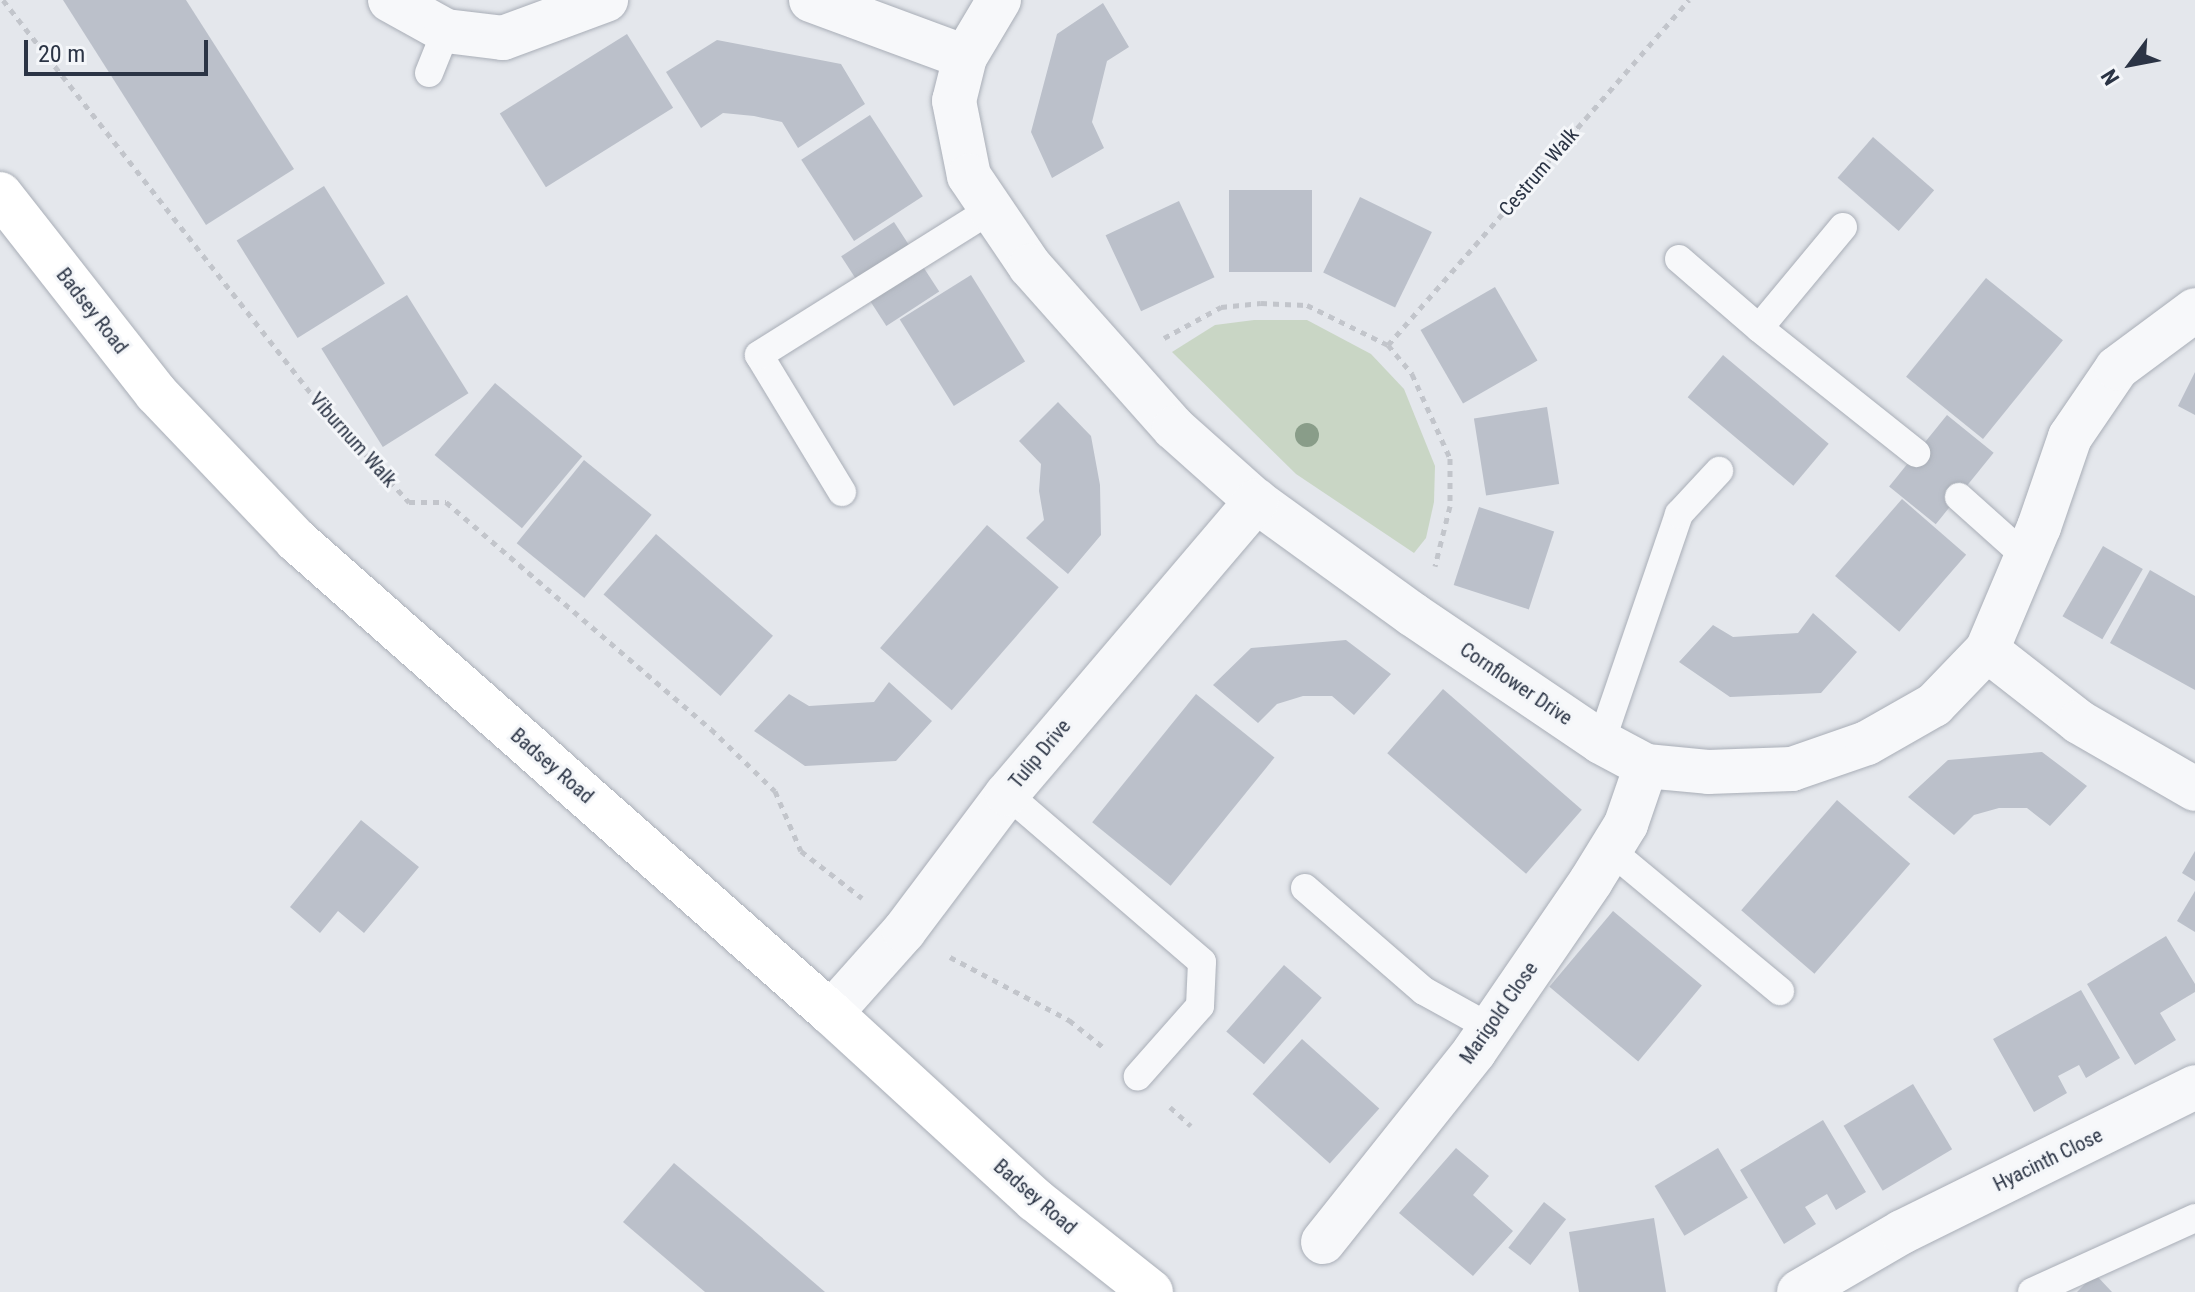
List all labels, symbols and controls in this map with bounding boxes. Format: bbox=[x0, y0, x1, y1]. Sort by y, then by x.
scale bar bbox=[28, 24, 212, 74]
north arrow bbox=[2091, 24, 2171, 104]
text: 20 m bbox=[38, 40, 85, 68]
text: N bbox=[2096, 65, 2124, 89]
street label: Cestrum Walk bbox=[1494, 123, 1584, 221]
street label: Badsey Road bbox=[51, 263, 133, 359]
street label: Viburnum Walk bbox=[304, 388, 402, 492]
street label: Cornflower Drive bbox=[1455, 638, 1577, 730]
street label: Tulip Drive bbox=[1004, 715, 1076, 793]
street label: Badsey Road bbox=[506, 724, 598, 808]
street label: Marigold Close bbox=[1455, 957, 1543, 1069]
street label: Hyacinth Close bbox=[1990, 1123, 2106, 1197]
street label: Badsey Road bbox=[989, 1155, 1081, 1239]

